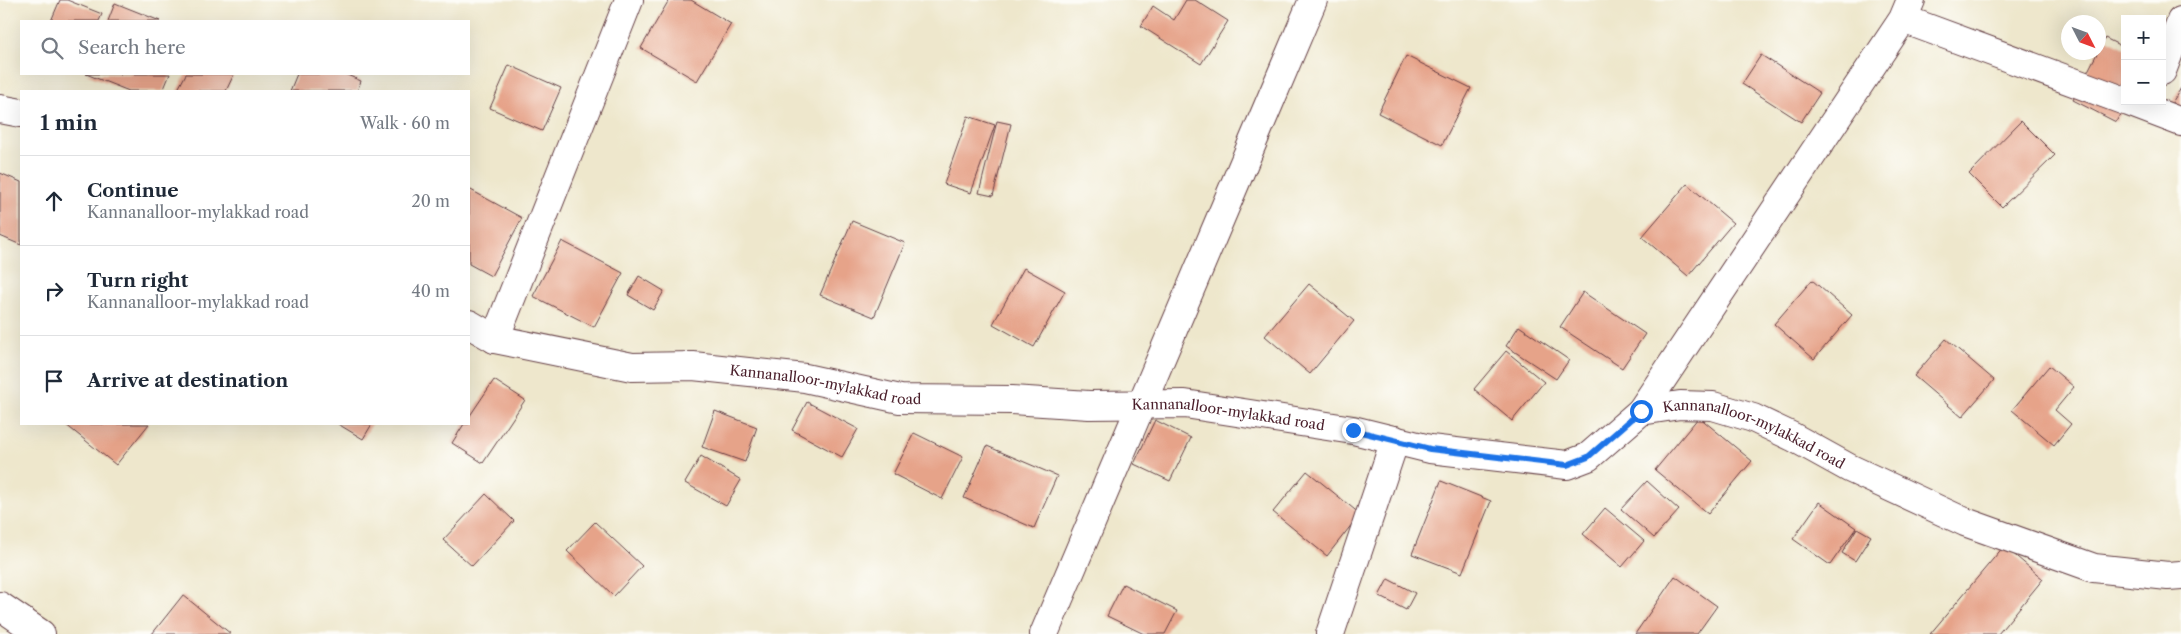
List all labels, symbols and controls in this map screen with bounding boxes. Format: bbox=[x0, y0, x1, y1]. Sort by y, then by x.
north arrow bbox=[2061, 15, 2106, 60]
map controls bbox=[2121, 15, 2166, 105]
button: + bbox=[2121, 15, 2166, 60]
search box bbox=[20, 20, 470, 75]
icon: search bbox=[38, 34, 66, 62]
text: Search here bbox=[78, 36, 186, 59]
button: − bbox=[2121, 60, 2166, 105]
text: 1 min bbox=[40, 110, 98, 135]
text: Walk · 60 m bbox=[360, 113, 450, 133]
text: Continue bbox=[87, 179, 179, 202]
icon: ahead bbox=[40, 187, 68, 215]
text: 20 m bbox=[411, 191, 450, 211]
text: Kannanalloor-mylakkad road bbox=[87, 202, 309, 222]
text: Turn right bbox=[87, 269, 188, 292]
icon: right bbox=[40, 277, 68, 305]
text: 40 m bbox=[411, 281, 450, 301]
text: Kannanalloor-mylakkad road bbox=[87, 292, 309, 312]
street label: Kannanalloor-mylakkad road bbox=[729, 361, 922, 408]
icon: arrive bbox=[40, 367, 68, 395]
text: Arrive at destination bbox=[87, 369, 288, 392]
street label: Kannanalloor-mylakkad road bbox=[1132, 395, 1326, 435]
street label: Kannanalloor-mylakkad road bbox=[1661, 396, 1848, 473]
route start bbox=[1630, 400, 1653, 423]
route end bbox=[1342, 419, 1365, 442]

